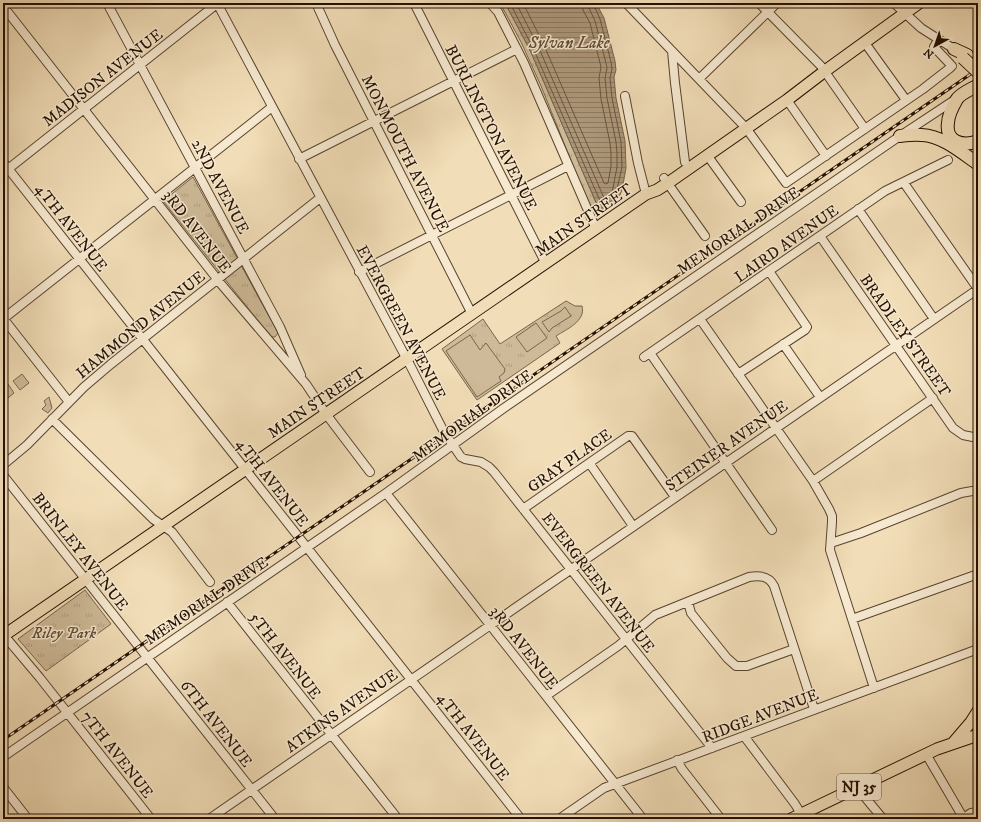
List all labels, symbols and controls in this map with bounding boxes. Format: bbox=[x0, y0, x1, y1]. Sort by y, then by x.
street label: MADISON AVENUE bbox=[38, 25, 167, 131]
north arrow bbox=[915, 26, 955, 66]
water label: Sylvan Lake bbox=[528, 32, 611, 54]
street label: BURLINGTON AVENUE bbox=[441, 41, 542, 214]
text: N bbox=[921, 45, 937, 61]
street label: MONMOUTH AVENUE bbox=[357, 71, 453, 235]
street label: 2ND AVENUE bbox=[187, 136, 253, 237]
street label: MAIN STREET bbox=[531, 179, 636, 261]
street label: 4TH AVENUE bbox=[31, 180, 112, 276]
street label: MEMORIAL DRIVE bbox=[673, 182, 804, 280]
street label: 3RD AVENUE bbox=[159, 186, 236, 277]
street label: LAIRD AVENUE bbox=[731, 200, 843, 287]
street label: EVERGREEN AVENUE bbox=[352, 242, 450, 403]
street label: HAMMOND AVENUE bbox=[72, 267, 209, 383]
street label: BRADLEY STREET bbox=[855, 270, 955, 401]
street label: MAIN STREET bbox=[264, 363, 369, 443]
street label: MEMORIAL DRIVE bbox=[408, 365, 537, 466]
street label: STEINER AVENUE bbox=[661, 396, 792, 496]
street label: GRAY PLACE bbox=[524, 424, 616, 497]
street label: 4TH AVENUE bbox=[232, 435, 313, 531]
street label: BRINLEY AVENUE bbox=[28, 488, 133, 615]
street label: EVERGREEN AVENUE bbox=[537, 509, 659, 657]
street label: MEMORIAL DRIVE bbox=[141, 552, 272, 650]
street label: 3RD AVENUE bbox=[486, 602, 563, 693]
street label: 5TH AVENUE bbox=[245, 608, 325, 703]
park label: Riley Park bbox=[31, 623, 96, 643]
street label: ATKINS AVENUE bbox=[282, 665, 402, 757]
street label: 6TH AVENUE bbox=[176, 676, 257, 771]
street label: RIDGE AVENUE bbox=[699, 685, 821, 747]
street label: 4TH AVENUE bbox=[433, 689, 514, 785]
street label: 7TH AVENUE bbox=[77, 707, 158, 802]
road number: NJ 35 bbox=[837, 774, 881, 800]

